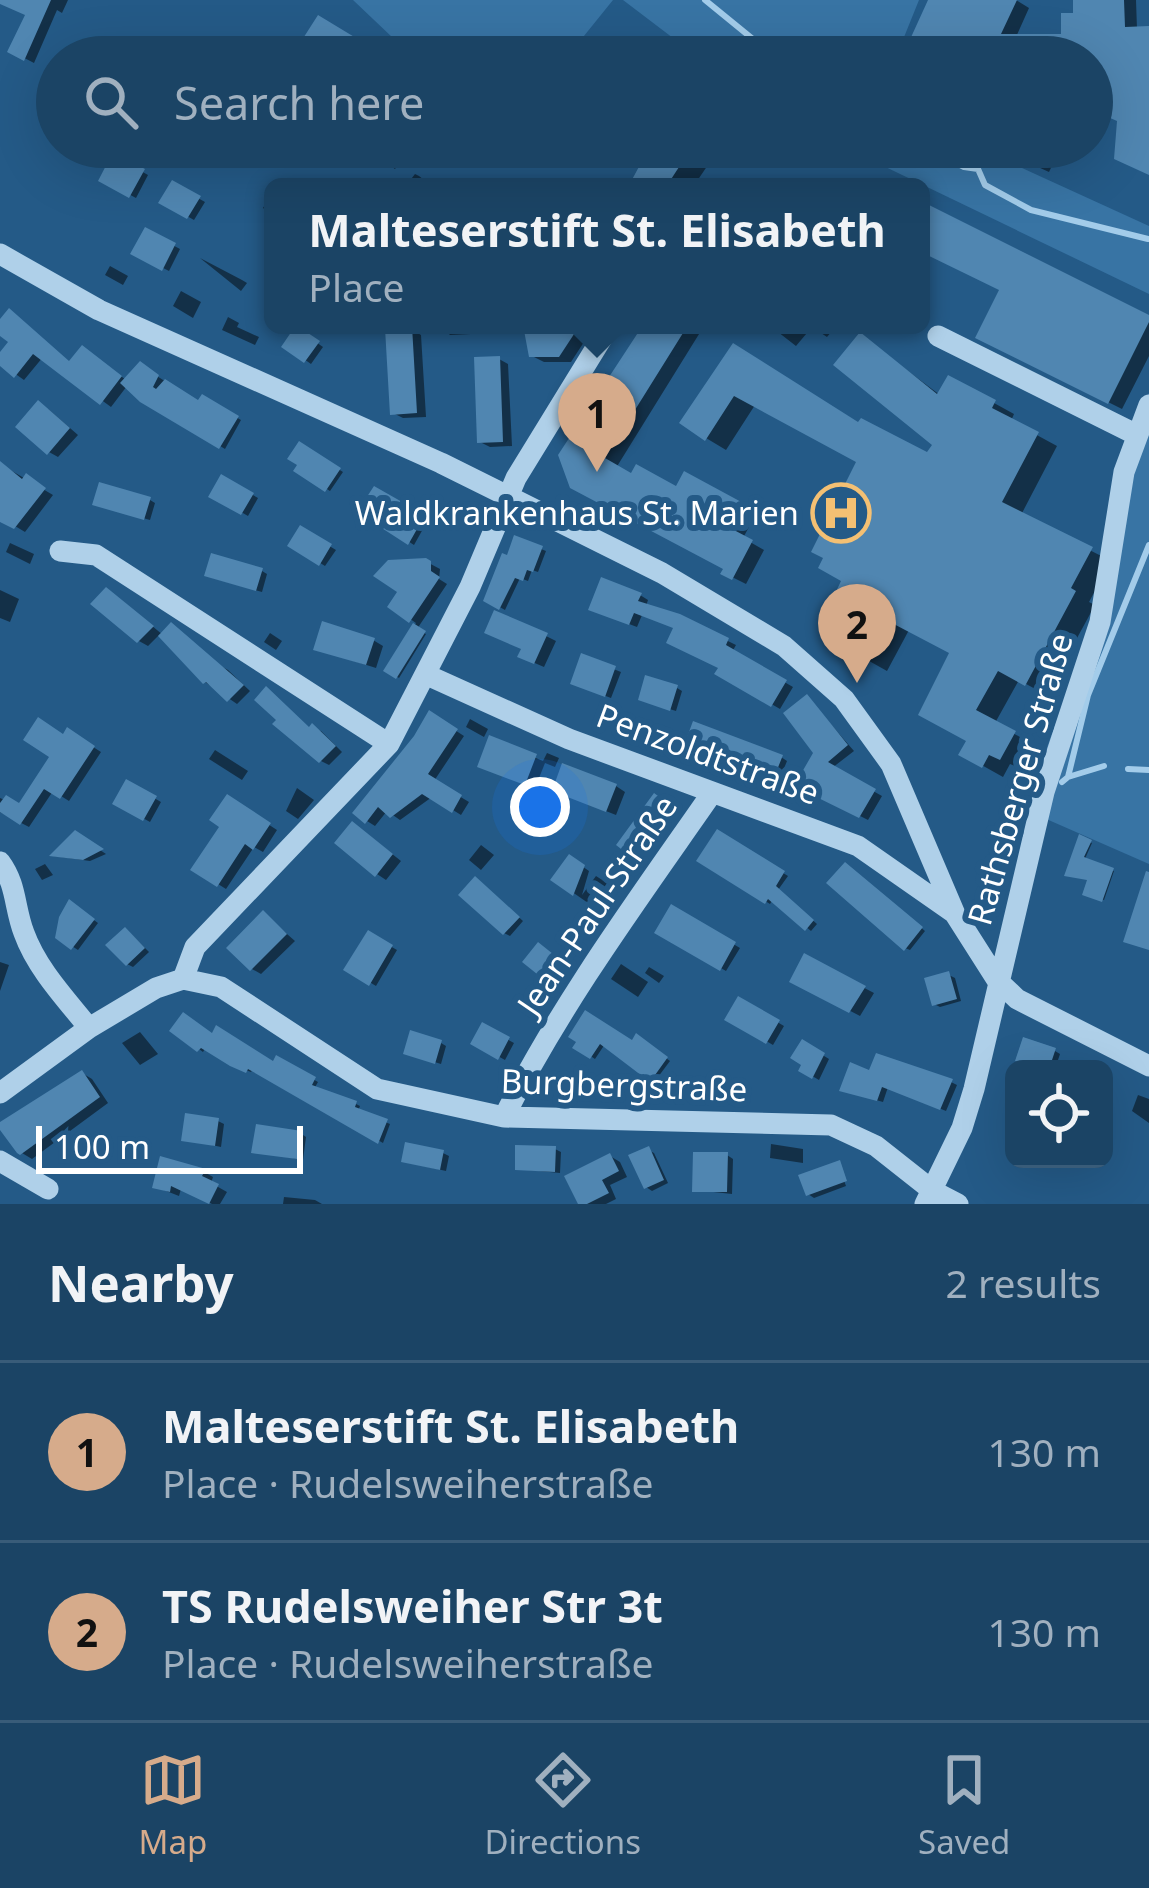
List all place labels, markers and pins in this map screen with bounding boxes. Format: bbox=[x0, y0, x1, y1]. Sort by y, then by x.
pin: 1 bbox=[558, 373, 636, 472]
hospital icon: Waldkrankenhaus St. Marien bbox=[810, 482, 872, 544]
place label: Waldkrankenhaus St. Marien bbox=[355, 490, 799, 535]
pin: 2 bbox=[818, 584, 896, 683]

